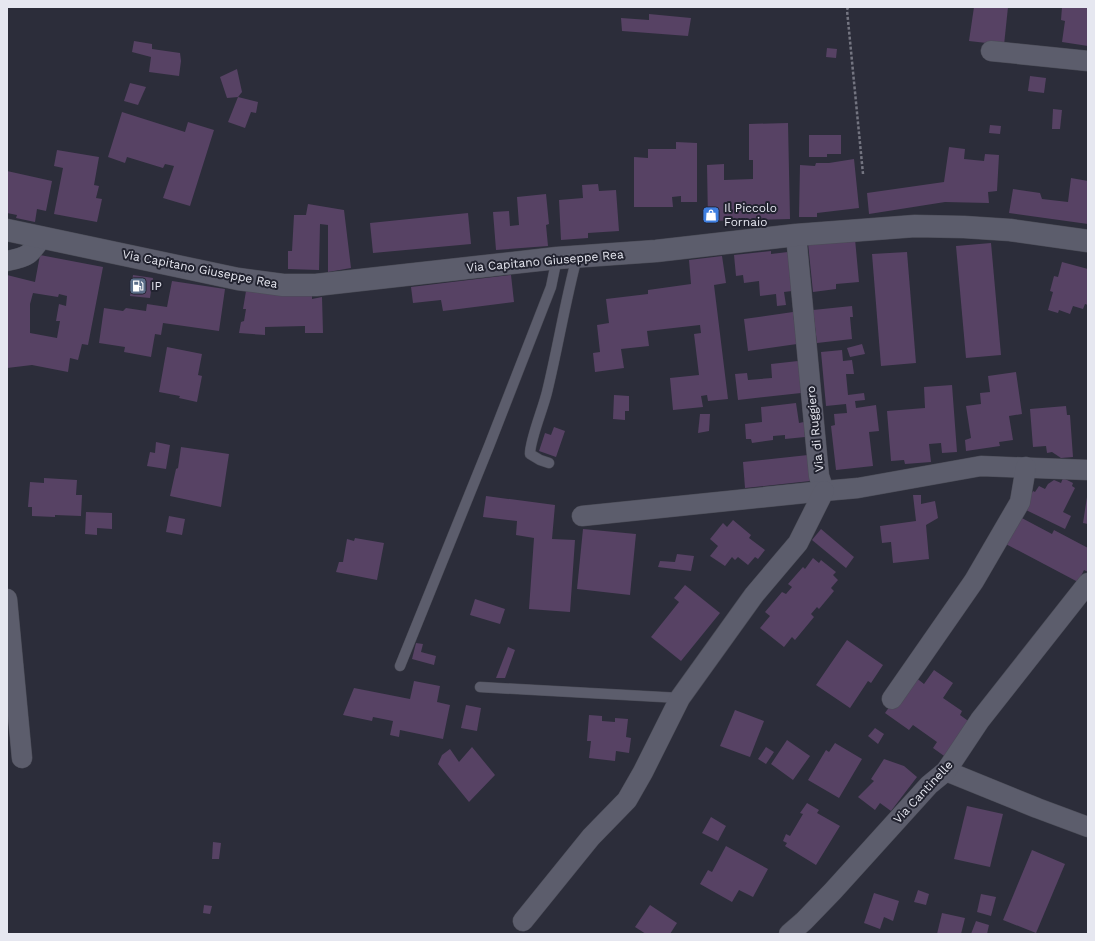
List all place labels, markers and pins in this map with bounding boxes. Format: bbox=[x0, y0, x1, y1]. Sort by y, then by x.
place label: Il Piccolo Fornaio bbox=[724, 201, 777, 229]
shop icon: Il Piccolo Fornaio bbox=[701, 205, 721, 225]
fuel station icon: IP bbox=[128, 276, 148, 296]
place label: IP bbox=[151, 279, 162, 293]

